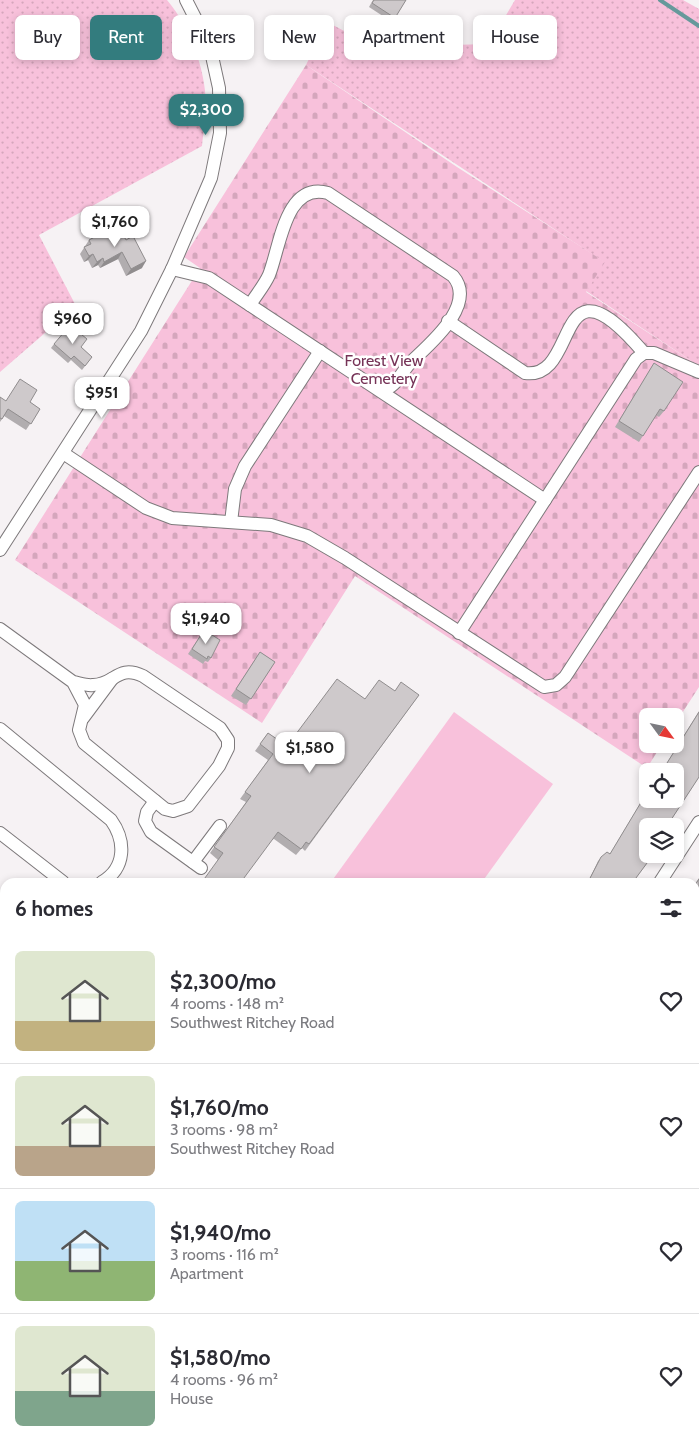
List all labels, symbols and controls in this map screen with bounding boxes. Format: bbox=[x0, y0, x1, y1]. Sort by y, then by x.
chip: Buy bbox=[15, 15, 80, 60]
chip: Rent bbox=[90, 15, 162, 60]
chip: Filters bbox=[172, 15, 254, 60]
chip: New bbox=[264, 15, 334, 60]
chip: Apartment bbox=[344, 15, 463, 60]
chip: House bbox=[473, 15, 557, 60]
pin: $2,300 bbox=[165, 94, 247, 136]
text: $2,300 bbox=[180, 100, 232, 119]
pin: $1,760 bbox=[74, 206, 156, 248]
text: $1,760 bbox=[92, 212, 139, 231]
pin: $960 bbox=[43, 302, 103, 345]
text: $960 bbox=[54, 309, 92, 328]
park label: Forest View Cemetery bbox=[345, 351, 424, 388]
pin: $951 bbox=[72, 376, 132, 419]
text: $951 bbox=[86, 383, 118, 402]
pin: $1,940 bbox=[165, 602, 247, 645]
text: $1,940 bbox=[182, 609, 230, 628]
north arrow bbox=[639, 708, 684, 752]
map controls bbox=[639, 708, 684, 863]
pin: $1,580 bbox=[269, 732, 351, 774]
text: $1,580 bbox=[286, 738, 334, 757]
button: locate bbox=[639, 763, 684, 808]
button: layers bbox=[639, 818, 684, 863]
icon: filters bbox=[657, 894, 685, 922]
text: 6 homes bbox=[15, 896, 93, 921]
text: $2,300/mo bbox=[170, 969, 276, 994]
icon: home bbox=[55, 971, 115, 1031]
icon: heart bbox=[657, 987, 685, 1015]
text: 4 rooms · 148 m² bbox=[170, 994, 284, 1013]
text: Southwest Ritchey Road bbox=[170, 1013, 334, 1032]
text: $1,760/mo bbox=[170, 1095, 269, 1120]
icon: home bbox=[55, 1096, 115, 1156]
icon: heart bbox=[657, 1112, 685, 1140]
text: 3 rooms · 98 m² bbox=[170, 1120, 278, 1139]
text: Southwest Ritchey Road bbox=[170, 1139, 334, 1158]
text: $1,940/mo bbox=[170, 1220, 271, 1245]
icon: home bbox=[55, 1221, 115, 1281]
icon: heart bbox=[657, 1237, 685, 1265]
text: 3 rooms · 116 m² bbox=[170, 1245, 279, 1264]
text: Apartment bbox=[170, 1264, 243, 1283]
text: $1,580/mo bbox=[170, 1345, 271, 1370]
icon: home bbox=[55, 1346, 115, 1406]
icon: heart bbox=[657, 1362, 685, 1390]
text: 4 rooms · 96 m² bbox=[170, 1370, 278, 1389]
text: House bbox=[170, 1389, 213, 1408]

